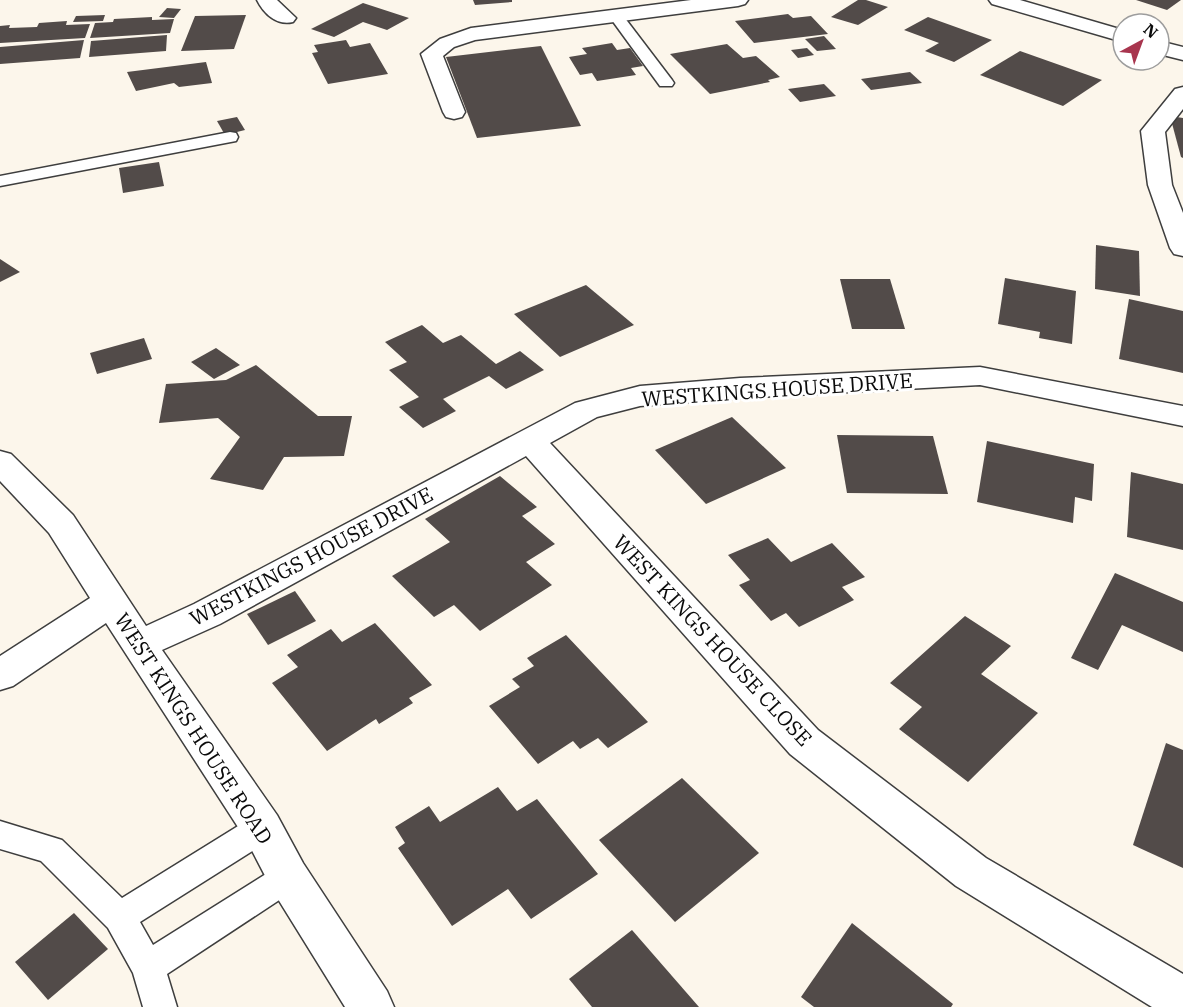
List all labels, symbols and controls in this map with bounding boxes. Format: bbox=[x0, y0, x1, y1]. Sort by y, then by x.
north arrow bbox=[1111, 12, 1171, 72]
text: N bbox=[1140, 19, 1162, 42]
street label: WESTKINGS HOUSE DRIVE bbox=[641, 366, 913, 412]
street label: WESTKINGS HOUSE DRIVE bbox=[184, 480, 438, 632]
street label: WEST KINGS HOUSE CLOSE bbox=[607, 528, 819, 752]
street label: WEST KINGS HOUSE ROAD bbox=[109, 607, 279, 849]

